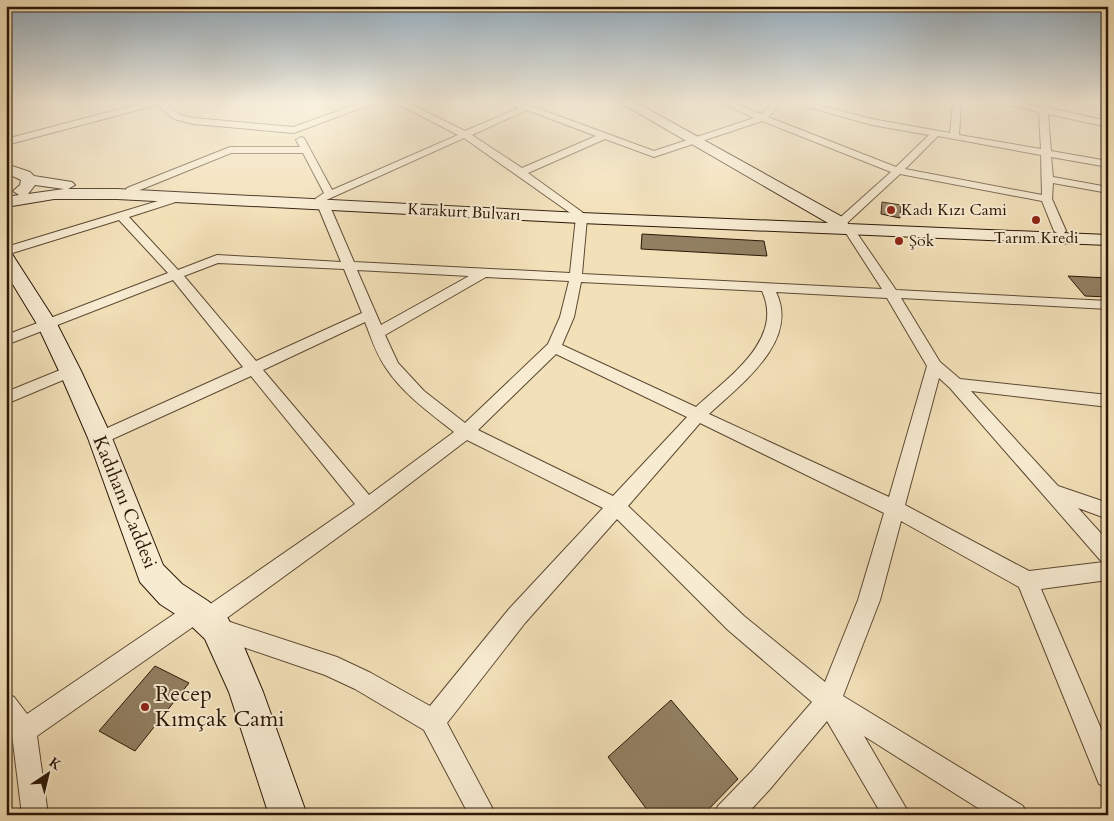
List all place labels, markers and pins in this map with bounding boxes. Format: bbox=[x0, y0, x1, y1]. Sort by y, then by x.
place label: Kadı Kızı Cami bbox=[901, 199, 1007, 221]
marker: Kadı Kızı Cami bbox=[885, 204, 897, 216]
marker: Tarım Kredi bbox=[1030, 214, 1042, 226]
place label: Tarım Kredi bbox=[994, 227, 1079, 249]
place label: Şok bbox=[909, 230, 935, 252]
marker: Şok bbox=[893, 235, 905, 247]
place label: Recep Kımçak Cami bbox=[155, 679, 285, 734]
marker: Recep Kımçak Cami bbox=[139, 701, 151, 713]

